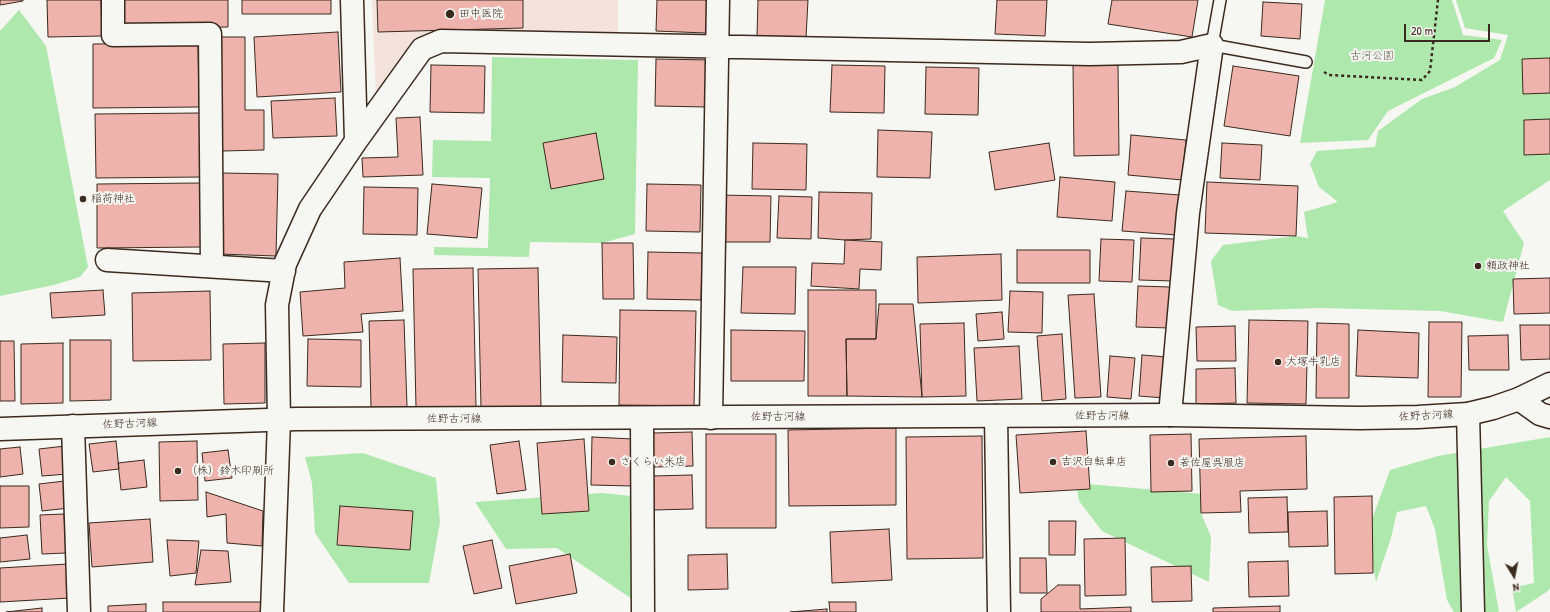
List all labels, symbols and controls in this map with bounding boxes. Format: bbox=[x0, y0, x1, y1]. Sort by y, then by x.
place label: 田中医院 bbox=[459, 7, 503, 21]
marker: 田中医院 bbox=[444, 8, 456, 20]
scale bar bbox=[1406, 16, 1492, 42]
text: 20 m bbox=[1411, 22, 1433, 39]
park label: 古河公園 bbox=[1350, 49, 1394, 63]
place label: 稲荷神社 bbox=[91, 192, 135, 206]
marker: 稲荷神社 bbox=[78, 194, 88, 204]
place label: 頼政神社 bbox=[1486, 259, 1530, 273]
marker: 頼政神社 bbox=[1473, 261, 1483, 271]
place label: 大塚牛乳店 bbox=[1286, 355, 1341, 369]
marker: 大塚牛乳店 bbox=[1273, 357, 1283, 367]
street label: 佐野古河線 bbox=[1398, 408, 1454, 424]
street label: 佐野古河線 bbox=[1075, 409, 1129, 423]
street label: 佐野古河線 bbox=[751, 410, 805, 424]
street label: 佐野古河線 bbox=[427, 412, 481, 426]
street label: 佐野古河線 bbox=[102, 416, 158, 432]
place label: さくらい米店 bbox=[620, 455, 686, 469]
place label: 吉沢自転車店 bbox=[1061, 455, 1127, 469]
place label: 若佐屋呉服店 bbox=[1179, 456, 1245, 470]
marker: さくらい米店 bbox=[607, 457, 617, 467]
marker: 吉沢自転車店 bbox=[1048, 457, 1058, 467]
marker: 若佐屋呉服店 bbox=[1166, 458, 1176, 468]
place label: （株）鈴木印刷所 bbox=[186, 464, 274, 478]
marker: （株）鈴木印刷所 bbox=[173, 466, 183, 476]
north arrow bbox=[1494, 556, 1534, 596]
text: N bbox=[1512, 580, 1520, 595]

